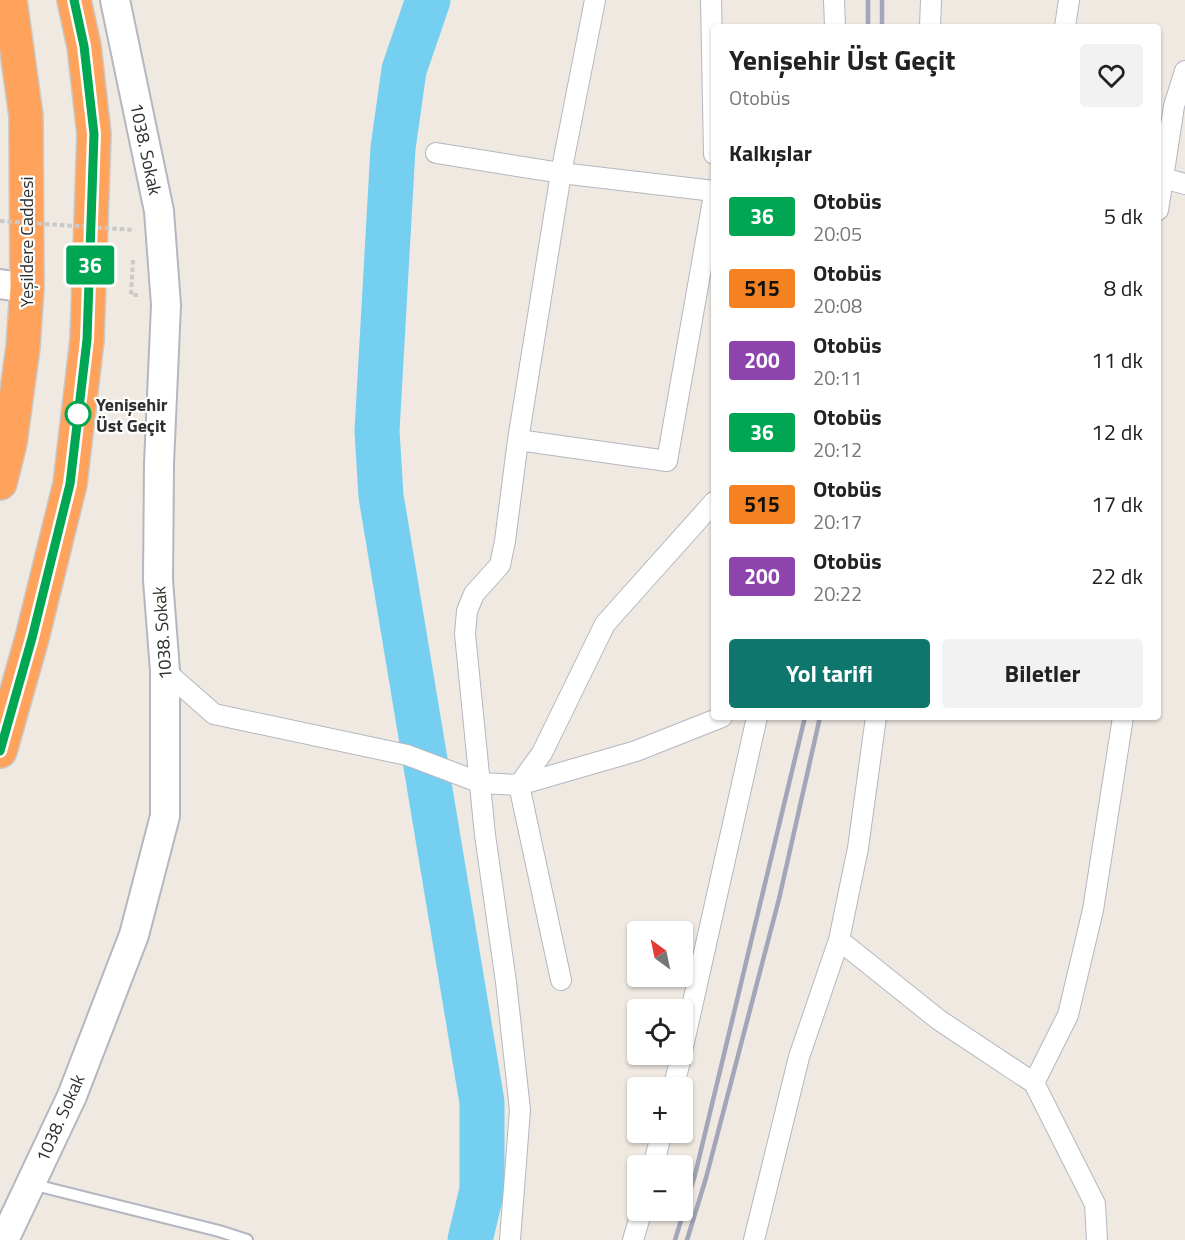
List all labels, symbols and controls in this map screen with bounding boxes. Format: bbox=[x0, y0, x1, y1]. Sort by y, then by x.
text: Yenişehir Üst Geçit bbox=[729, 38, 955, 81]
button: heart bbox=[1080, 44, 1143, 107]
text: Otobüs bbox=[729, 82, 790, 113]
street label: 1038. Sokak bbox=[123, 100, 169, 198]
text: Kalkışlar bbox=[729, 136, 812, 170]
street label: Yeşildere Caddesi bbox=[13, 177, 40, 307]
text: Otobüs bbox=[813, 184, 882, 218]
text: 5 dk bbox=[1104, 199, 1143, 233]
text: 36 bbox=[750, 200, 774, 232]
text: 20:05 bbox=[813, 218, 862, 249]
line badge: 36 bbox=[63, 246, 117, 284]
text: 36 bbox=[78, 249, 102, 281]
text: Otobüs bbox=[813, 256, 882, 290]
text: 8 dk bbox=[1104, 271, 1143, 305]
text: 515 bbox=[744, 272, 780, 304]
text: 20:08 bbox=[813, 290, 862, 321]
text: Otobüs bbox=[813, 328, 882, 362]
text: 11 dk bbox=[1091, 343, 1143, 377]
text: 200 bbox=[744, 344, 780, 376]
text: 20:11 bbox=[813, 362, 862, 393]
place label: Yenişehir Üst Geçit bbox=[96, 391, 168, 439]
text: Otobüs bbox=[813, 400, 882, 434]
marker: Yenişehir Üst Geçit bbox=[65, 401, 91, 427]
text: 12 dk bbox=[1091, 415, 1143, 449]
text: 36 bbox=[750, 416, 774, 448]
text: 20:12 bbox=[813, 434, 862, 465]
text: Otobüs bbox=[813, 472, 882, 506]
text: 17 dk bbox=[1091, 487, 1143, 521]
text: 515 bbox=[744, 488, 780, 520]
text: 20:17 bbox=[813, 506, 862, 537]
text: Otobüs bbox=[813, 544, 882, 578]
text: 22 dk bbox=[1091, 559, 1143, 593]
text: 200 bbox=[744, 560, 780, 592]
text: 20:22 bbox=[813, 578, 862, 609]
street label: 1038. Sokak bbox=[145, 585, 179, 681]
button: Yol tarifi bbox=[729, 639, 930, 708]
button: Biletler bbox=[942, 639, 1143, 708]
north arrow bbox=[627, 921, 693, 987]
map controls bbox=[627, 921, 693, 1221]
button: locate bbox=[627, 999, 693, 1065]
street label: 1038. Sokak bbox=[29, 1069, 92, 1166]
button: + bbox=[627, 1077, 693, 1143]
button: − bbox=[627, 1155, 693, 1221]

